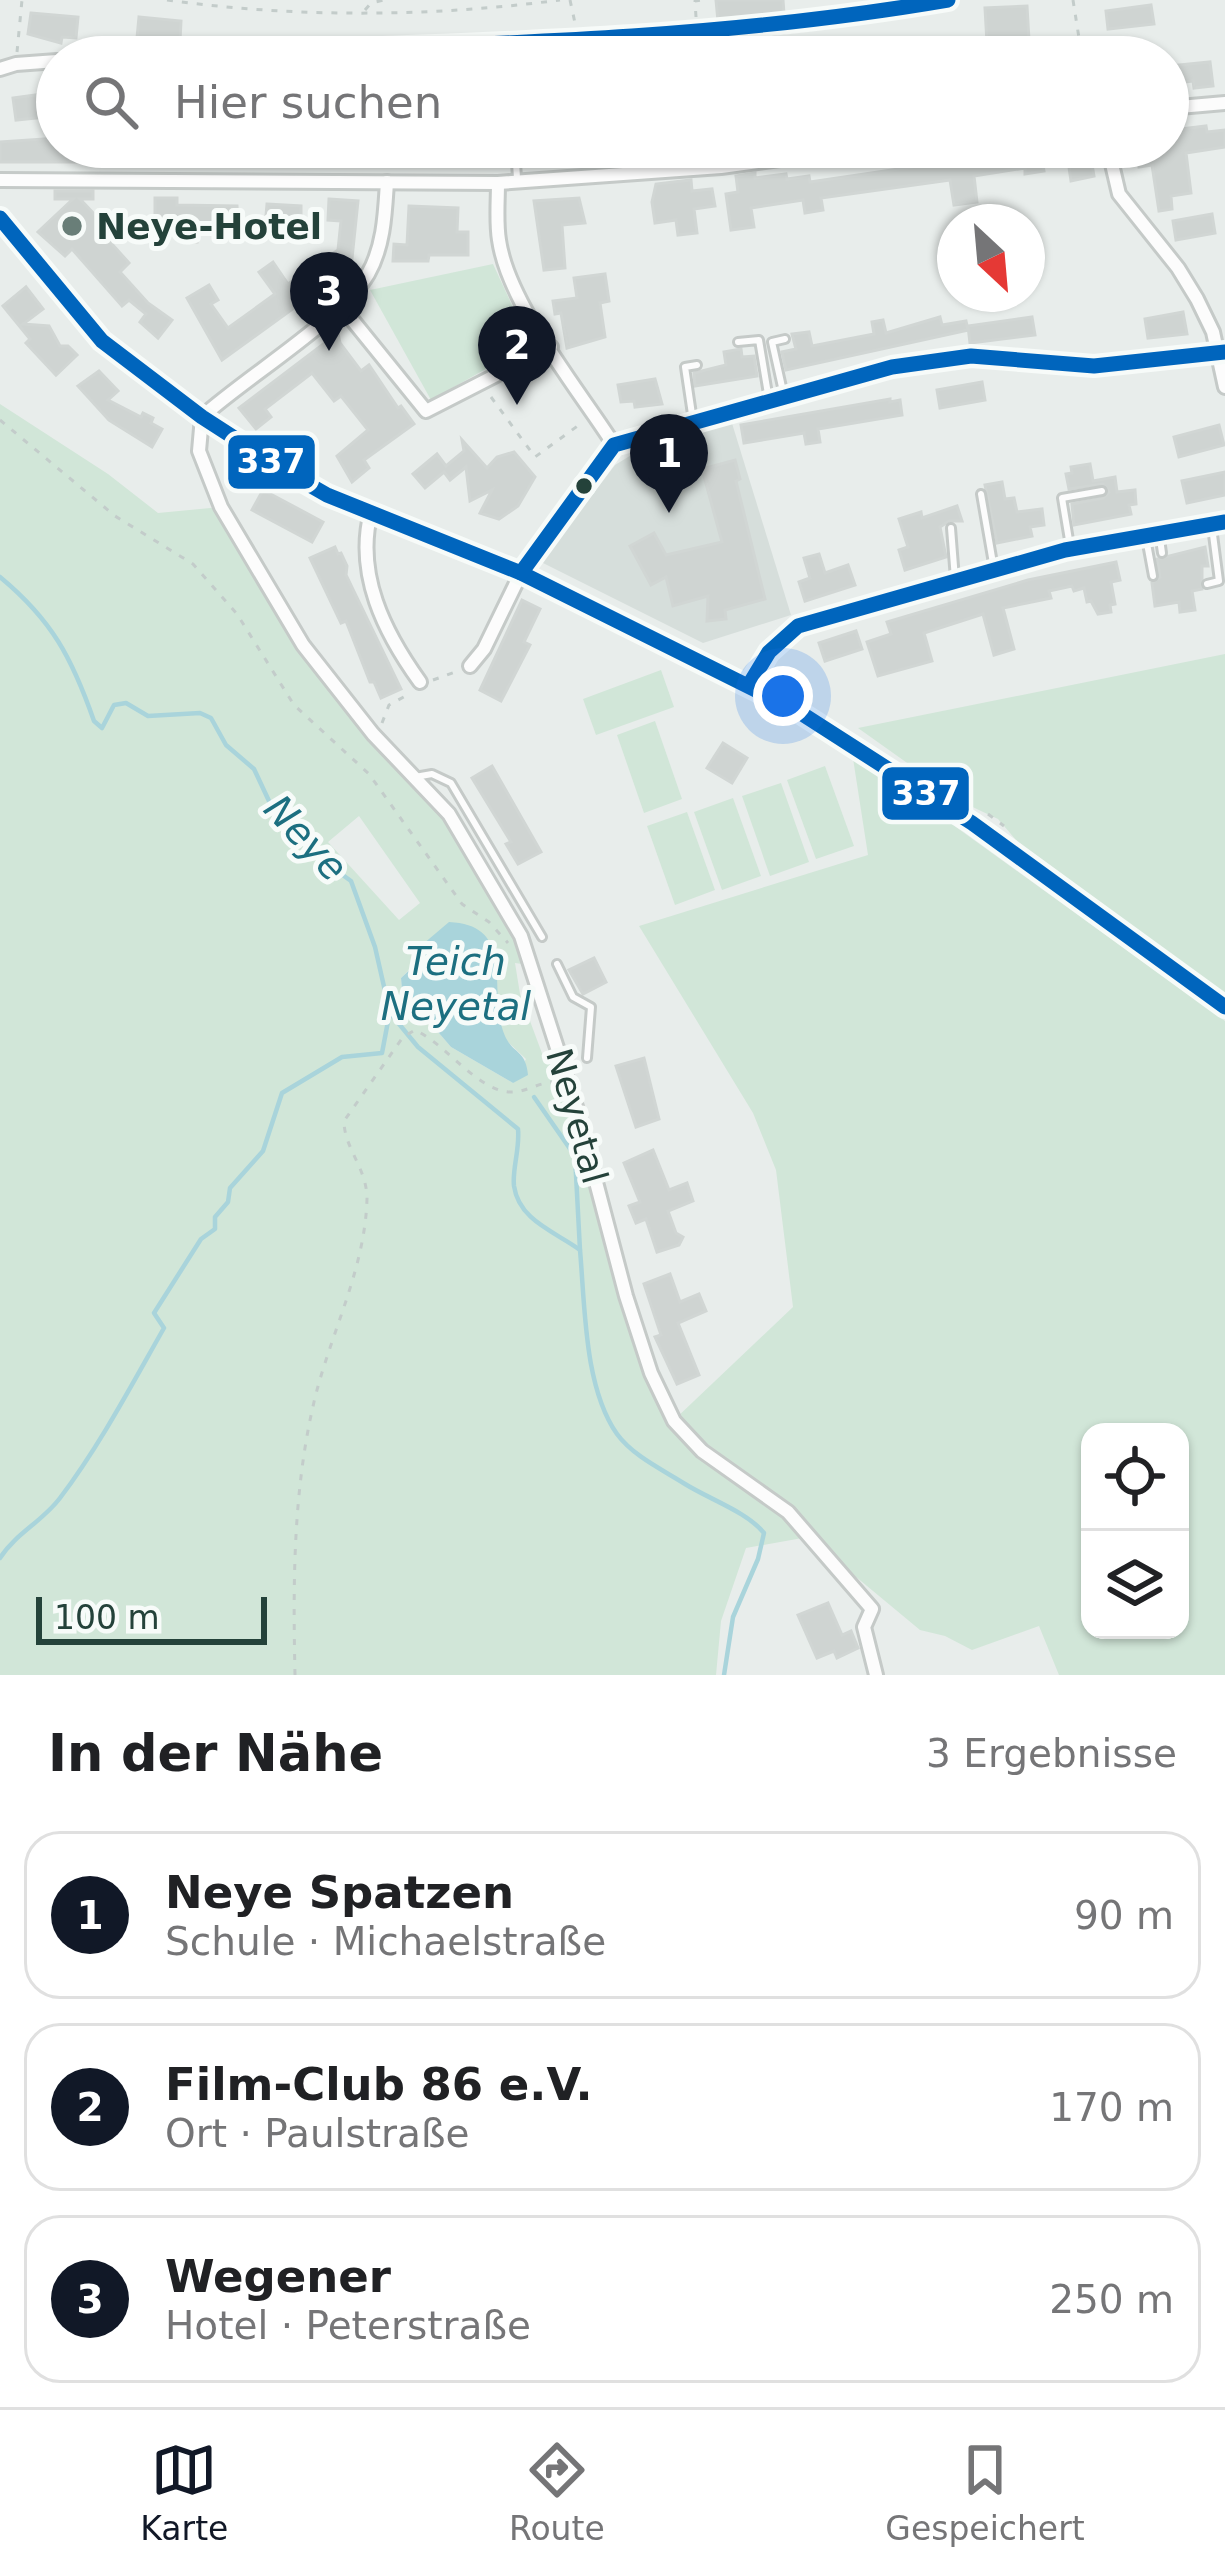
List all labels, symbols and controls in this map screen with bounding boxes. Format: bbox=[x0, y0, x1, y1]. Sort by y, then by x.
search box bbox=[36, 36, 1189, 168]
icon: search bbox=[78, 69, 144, 135]
text: Hier suchen bbox=[174, 76, 442, 129]
north arrow bbox=[937, 204, 1045, 312]
place label: Neye-Hotel bbox=[96, 206, 322, 247]
marker: Neye-Hotel bbox=[59, 213, 85, 239]
pin: 3 bbox=[290, 252, 368, 351]
pin: 2 bbox=[478, 306, 556, 405]
pin: 1 bbox=[630, 414, 708, 513]
line badge: 337 bbox=[226, 433, 317, 491]
text: 337 bbox=[237, 442, 305, 481]
unlabelled marker bbox=[573, 475, 595, 497]
your location bbox=[753, 666, 813, 726]
line badge: 337 bbox=[880, 765, 971, 822]
text: 337 bbox=[892, 774, 960, 813]
water label: Neye bbox=[255, 786, 357, 890]
water label: Teich Neyetal bbox=[381, 939, 531, 1029]
street label: Neyetal bbox=[538, 1044, 616, 1188]
map controls bbox=[1081, 1423, 1189, 1639]
button: locate bbox=[1081, 1423, 1189, 1531]
button: layers bbox=[1081, 1531, 1189, 1639]
scale bar bbox=[36, 1591, 267, 1644]
text: 100 m bbox=[54, 1598, 160, 1637]
text: In der Nähe bbox=[48, 1724, 383, 1783]
text: 3 Ergebnisse bbox=[926, 1731, 1177, 1776]
text: Neye Spatzen bbox=[165, 1866, 514, 1919]
text: 1 bbox=[76, 1893, 104, 1938]
text: 90 m bbox=[1074, 1893, 1174, 1938]
text: Schule · Michaelstraße bbox=[165, 1919, 606, 1964]
text: Film-Club 86 e.V. bbox=[165, 2058, 593, 2111]
text: 2 bbox=[76, 2085, 104, 2130]
text: 170 m bbox=[1049, 2085, 1174, 2130]
text: Ort · Paulstraße bbox=[165, 2111, 470, 2156]
text: Wegener bbox=[165, 2250, 391, 2303]
text: 3 bbox=[76, 2277, 104, 2322]
text: 250 m bbox=[1049, 2277, 1174, 2322]
text: Hotel · Peterstraße bbox=[165, 2303, 531, 2348]
tab: Karte bbox=[140, 2437, 228, 2548]
tab: Route bbox=[509, 2437, 605, 2548]
tab: Gespeichert bbox=[885, 2437, 1085, 2548]

